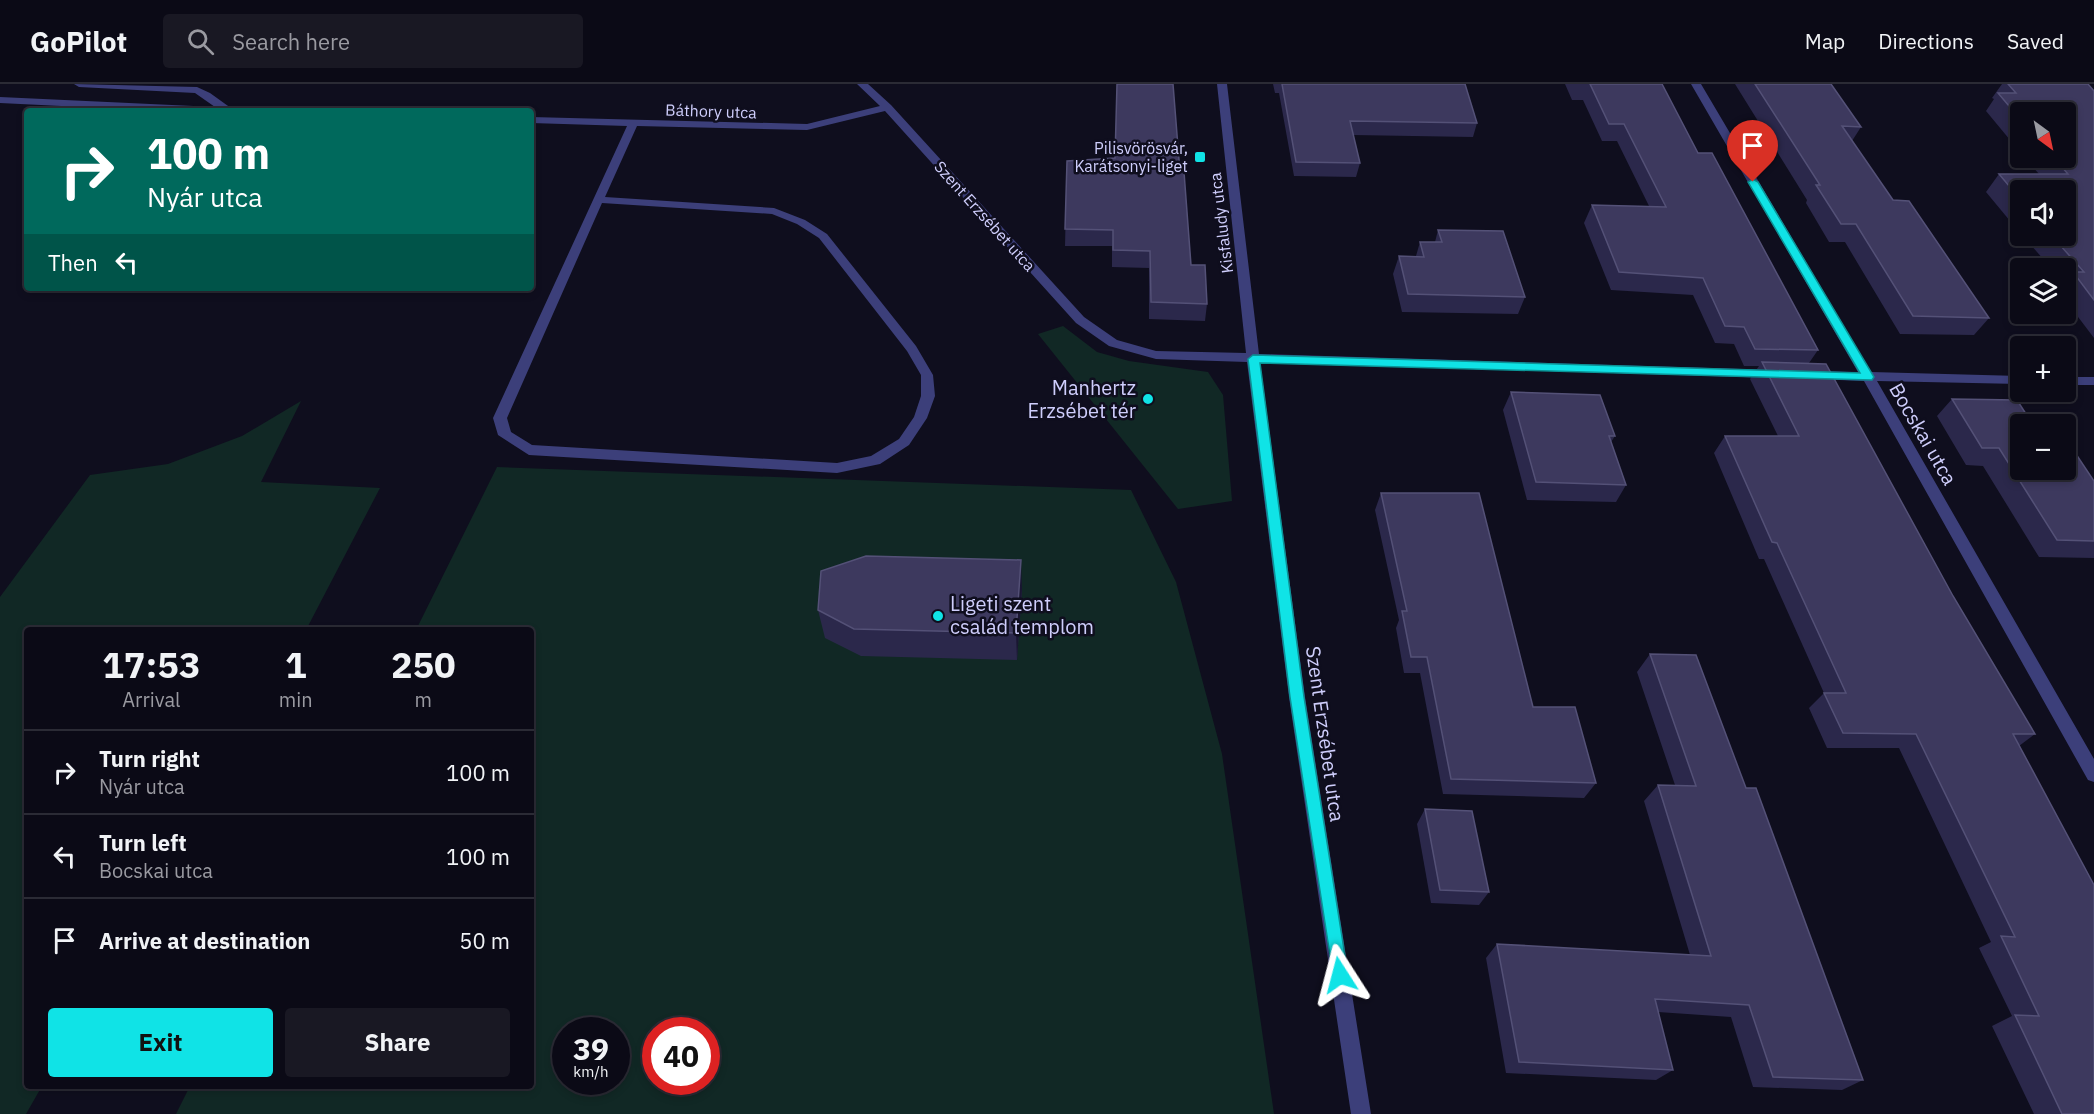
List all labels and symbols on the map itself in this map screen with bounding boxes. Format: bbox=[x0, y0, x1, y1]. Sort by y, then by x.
street label: Báthory utca bbox=[665, 99, 758, 123]
north arrow bbox=[2010, 102, 2076, 168]
pin bbox=[1727, 120, 1778, 182]
place label: Pilisvörösvár, Karátsonyi-liget bbox=[1074, 138, 1188, 176]
marker: Pilisvörösvár, Karátsonyi-liget bbox=[1193, 150, 1207, 164]
street label: Szent Erzsébet utca bbox=[930, 157, 1040, 276]
street label: Kisfaludy utca bbox=[1205, 171, 1237, 274]
place label: Manhertz Erzsébet tér bbox=[1027, 374, 1136, 424]
street label: Bocskai utca bbox=[1883, 378, 1964, 490]
marker: Manhertz Erzsébet tér bbox=[1141, 392, 1155, 406]
place label: Ligeti szent család templom bbox=[950, 590, 1094, 640]
marker: Ligeti szent család templom bbox=[931, 609, 945, 623]
street label: Szent Erzsébet utca bbox=[1300, 644, 1351, 824]
position arrow bbox=[1308, 943, 1372, 1007]
speed limit sign: 40 bbox=[642, 1017, 720, 1095]

